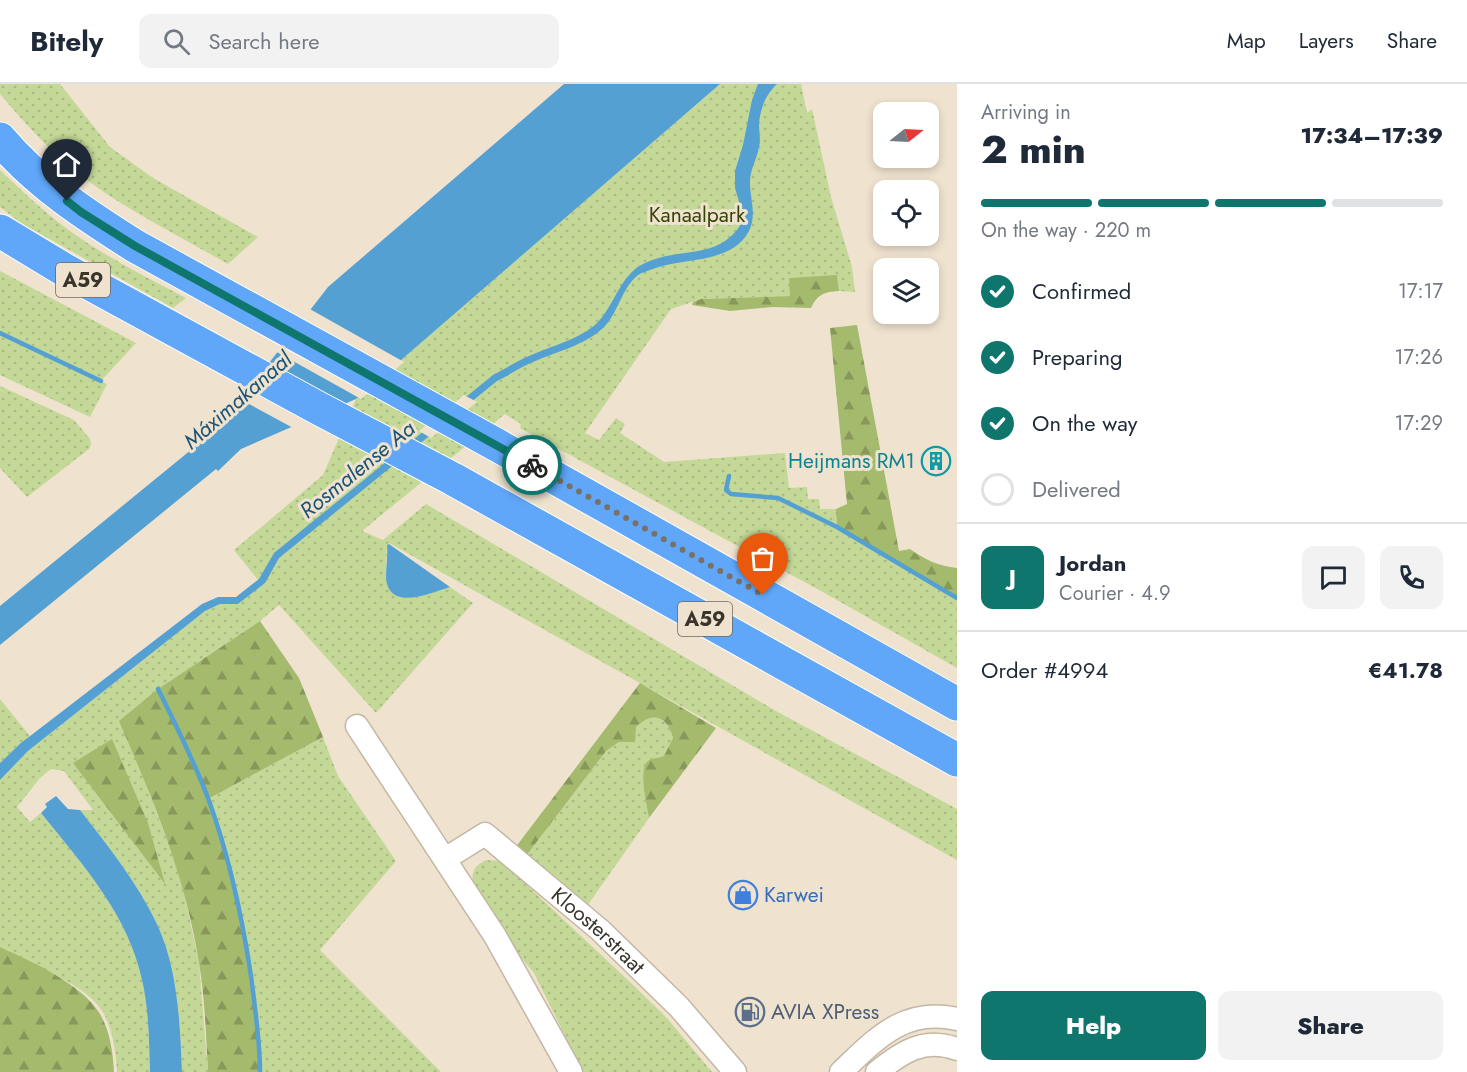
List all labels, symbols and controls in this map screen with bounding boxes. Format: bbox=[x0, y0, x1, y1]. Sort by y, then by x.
search box bbox=[139, 14, 559, 68]
text: Bitely bbox=[30, 21, 103, 62]
icon: search bbox=[160, 25, 193, 58]
text: Search here bbox=[208, 25, 320, 57]
text: Map bbox=[1227, 26, 1266, 56]
text: Layers bbox=[1299, 26, 1354, 56]
text: Share bbox=[1387, 26, 1437, 56]
text: Arriving in bbox=[981, 98, 1071, 127]
north arrow bbox=[873, 102, 939, 168]
map controls bbox=[873, 102, 939, 324]
text: 17:34–17:39 bbox=[1301, 119, 1443, 151]
text: 2 min bbox=[981, 121, 1086, 178]
pin bbox=[41, 139, 92, 201]
icon: home bbox=[50, 148, 83, 181]
button: locate bbox=[873, 180, 939, 246]
park label: Kanaalpark bbox=[649, 200, 746, 230]
text: On the way · 220 m bbox=[981, 216, 1151, 245]
button: layers bbox=[873, 258, 939, 324]
road number: A59 bbox=[56, 263, 110, 297]
icon: check bbox=[981, 275, 1014, 308]
text: Confirmed bbox=[1032, 275, 1131, 307]
text: 17:17 bbox=[1398, 277, 1443, 306]
icon: check bbox=[981, 341, 1014, 374]
text: Preparing bbox=[1032, 341, 1123, 373]
water label: Máximakanaal bbox=[176, 343, 299, 456]
text: 17:26 bbox=[1395, 343, 1443, 372]
icon: check bbox=[981, 407, 1014, 440]
text: On the way bbox=[1032, 407, 1137, 439]
text: 17:29 bbox=[1395, 409, 1443, 438]
water label: Rosmalense Aa bbox=[292, 412, 422, 526]
courier bbox=[502, 435, 562, 495]
building icon: Heijmans RM1 bbox=[920, 445, 952, 477]
place label: Heijmans RM1 bbox=[788, 446, 915, 476]
icon: bike bbox=[516, 449, 549, 482]
text: Delivered bbox=[1032, 473, 1121, 505]
pin bbox=[737, 533, 788, 595]
icon: bag bbox=[746, 542, 779, 575]
button: chat bbox=[1302, 546, 1365, 609]
button: phone bbox=[1380, 546, 1443, 609]
text: Jordan bbox=[1059, 547, 1126, 579]
text: J bbox=[1009, 561, 1016, 593]
text: Courier · 4.9 bbox=[1059, 579, 1171, 608]
road number: A59 bbox=[678, 602, 732, 636]
text: Order #4994 bbox=[981, 654, 1108, 686]
text: €41.78 bbox=[1368, 654, 1443, 686]
shop icon: Karwei bbox=[727, 879, 759, 911]
street label: Kloosterstraat bbox=[545, 880, 652, 981]
place label: Karwei bbox=[764, 880, 824, 910]
button: Help bbox=[981, 991, 1206, 1060]
button: Share bbox=[1218, 991, 1443, 1060]
fuel station icon: AVIA XPress bbox=[734, 996, 766, 1028]
place label: AVIA XPress bbox=[771, 997, 879, 1027]

